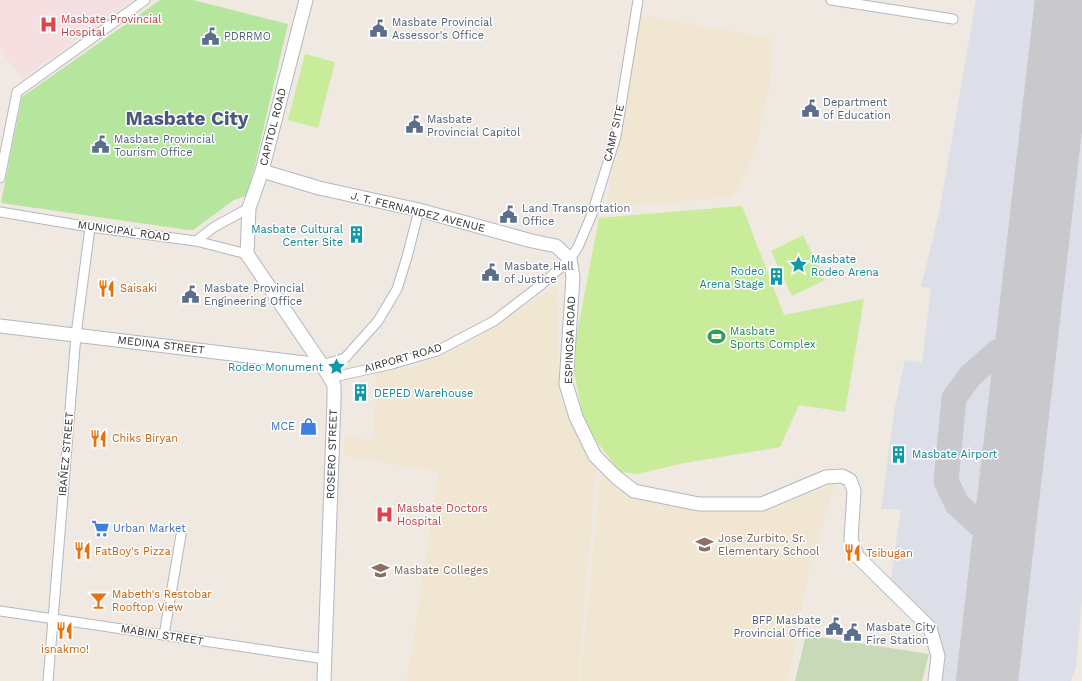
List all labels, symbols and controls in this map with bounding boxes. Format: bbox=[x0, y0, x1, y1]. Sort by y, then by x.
place label: Masbate Provincial Hospital bbox=[61, 13, 162, 39]
hospital icon: Masbate Provincial Hospital bbox=[38, 15, 58, 35]
place label: Masbate Provincial Assessor's Office bbox=[392, 16, 493, 42]
public building icon: Masbate Provincial Assessor's Office bbox=[369, 18, 389, 38]
public building icon: PDRRMO bbox=[201, 26, 221, 46]
place label: PDRRMO bbox=[224, 30, 271, 43]
street label: CAPITOL ROAD bbox=[257, 87, 289, 167]
place label: Department of Education bbox=[823, 96, 891, 122]
public building icon: Department of Education bbox=[800, 98, 820, 118]
street label: CAMP SITE bbox=[601, 103, 627, 163]
district label: Masbate City bbox=[125, 107, 249, 130]
place label: Masbate Provincial Capitol bbox=[427, 113, 521, 139]
public building icon: Masbate Provincial Capitol bbox=[404, 115, 424, 135]
place label: Masbate Provincial Tourism Office bbox=[114, 133, 215, 159]
public building icon: Masbate Provincial Tourism Office bbox=[91, 135, 111, 155]
street label: J. T. FERNANDEZ AVENUE bbox=[350, 189, 486, 235]
place label: Land Transportation Office bbox=[522, 202, 630, 228]
public building icon: Land Transportation Office bbox=[499, 204, 519, 224]
street label: MUNICIPAL ROAD bbox=[77, 218, 171, 244]
place label: Masbate Cultural Center Site bbox=[251, 223, 344, 249]
building icon: Masbate Cultural Center Site bbox=[346, 225, 366, 245]
place label: Masbate Rodeo Arena bbox=[811, 253, 879, 279]
place icon: Masbate Rodeo Arena bbox=[788, 255, 808, 275]
place label: Masbate Hall of Justice bbox=[504, 260, 575, 286]
public building icon: Masbate Hall of Justice bbox=[481, 262, 501, 282]
place label: Rodeo Arena Stage bbox=[699, 265, 764, 291]
building icon: Rodeo Arena Stage bbox=[767, 267, 787, 287]
restaurant icon: Saisaki bbox=[97, 278, 117, 298]
place label: Saisaki bbox=[120, 282, 157, 295]
place label: Masbate Provincial Engineering Office bbox=[204, 282, 305, 308]
public building icon: Masbate Provincial Engineering Office bbox=[181, 284, 201, 304]
street label: ESPINOSA ROAD bbox=[562, 296, 578, 384]
place label: Masbate Sports Complex bbox=[730, 325, 816, 351]
sports icon: Masbate Sports Complex bbox=[707, 327, 727, 347]
street label: MEDINA STREET bbox=[117, 333, 206, 357]
street label: AIRPORT ROAD bbox=[363, 341, 443, 375]
place icon: Rodeo Monument bbox=[326, 357, 346, 377]
place label: Rodeo Monument bbox=[228, 361, 323, 374]
building icon: DEPED Warehouse bbox=[351, 383, 371, 403]
place label: DEPED Warehouse bbox=[374, 387, 473, 400]
street label: ROSERO STREET bbox=[324, 408, 340, 499]
street label: IBAÑEZ STREET bbox=[56, 411, 76, 497]
shop icon: MCE bbox=[298, 416, 318, 436]
place label: MCE bbox=[271, 420, 295, 433]
restaurant icon: Chiks Biryan bbox=[89, 428, 109, 448]
place label: Chiks Biryan bbox=[112, 432, 178, 445]
building icon: Masbate Airport bbox=[889, 444, 909, 464]
place label: Masbate Airport bbox=[912, 448, 998, 461]
place label: Masbate Doctors Hospital bbox=[397, 502, 488, 528]
hospital icon: Masbate Doctors Hospital bbox=[374, 504, 394, 524]
supermarket icon: Urban Market bbox=[90, 518, 110, 538]
place label: Urban Market bbox=[113, 522, 186, 535]
place label: Jose Zurbito, Sr. Elementary School bbox=[718, 532, 820, 558]
school or university icon: Jose Zurbito, Sr. Elementary School bbox=[695, 534, 715, 554]
restaurant icon: FatBoy's Pizza bbox=[72, 541, 92, 561]
restaurant icon: Tsibugan bbox=[843, 543, 863, 563]
place label: FatBoy's Pizza bbox=[95, 545, 171, 558]
place label: Tsibugan bbox=[866, 547, 913, 560]
school or university icon: Masbate Colleges bbox=[371, 560, 391, 580]
place label: Masbate Colleges bbox=[394, 564, 488, 577]
place label: Mabeth's Restobar Rooftop View bbox=[112, 588, 212, 614]
bar icon: Mabeth's Restobar Rooftop View bbox=[89, 590, 109, 610]
place label: BFP Masbate Provincial Office bbox=[734, 614, 821, 640]
public building icon: BFP Masbate Provincial Office bbox=[824, 616, 844, 636]
restaurant icon: isnakmo! bbox=[55, 621, 75, 641]
place label: Masbate City Fire Station bbox=[866, 621, 936, 647]
street label: MABINI STREET bbox=[120, 622, 205, 648]
public building icon: Masbate City Fire Station bbox=[843, 623, 863, 643]
place label: isnakmo! bbox=[41, 643, 89, 656]

